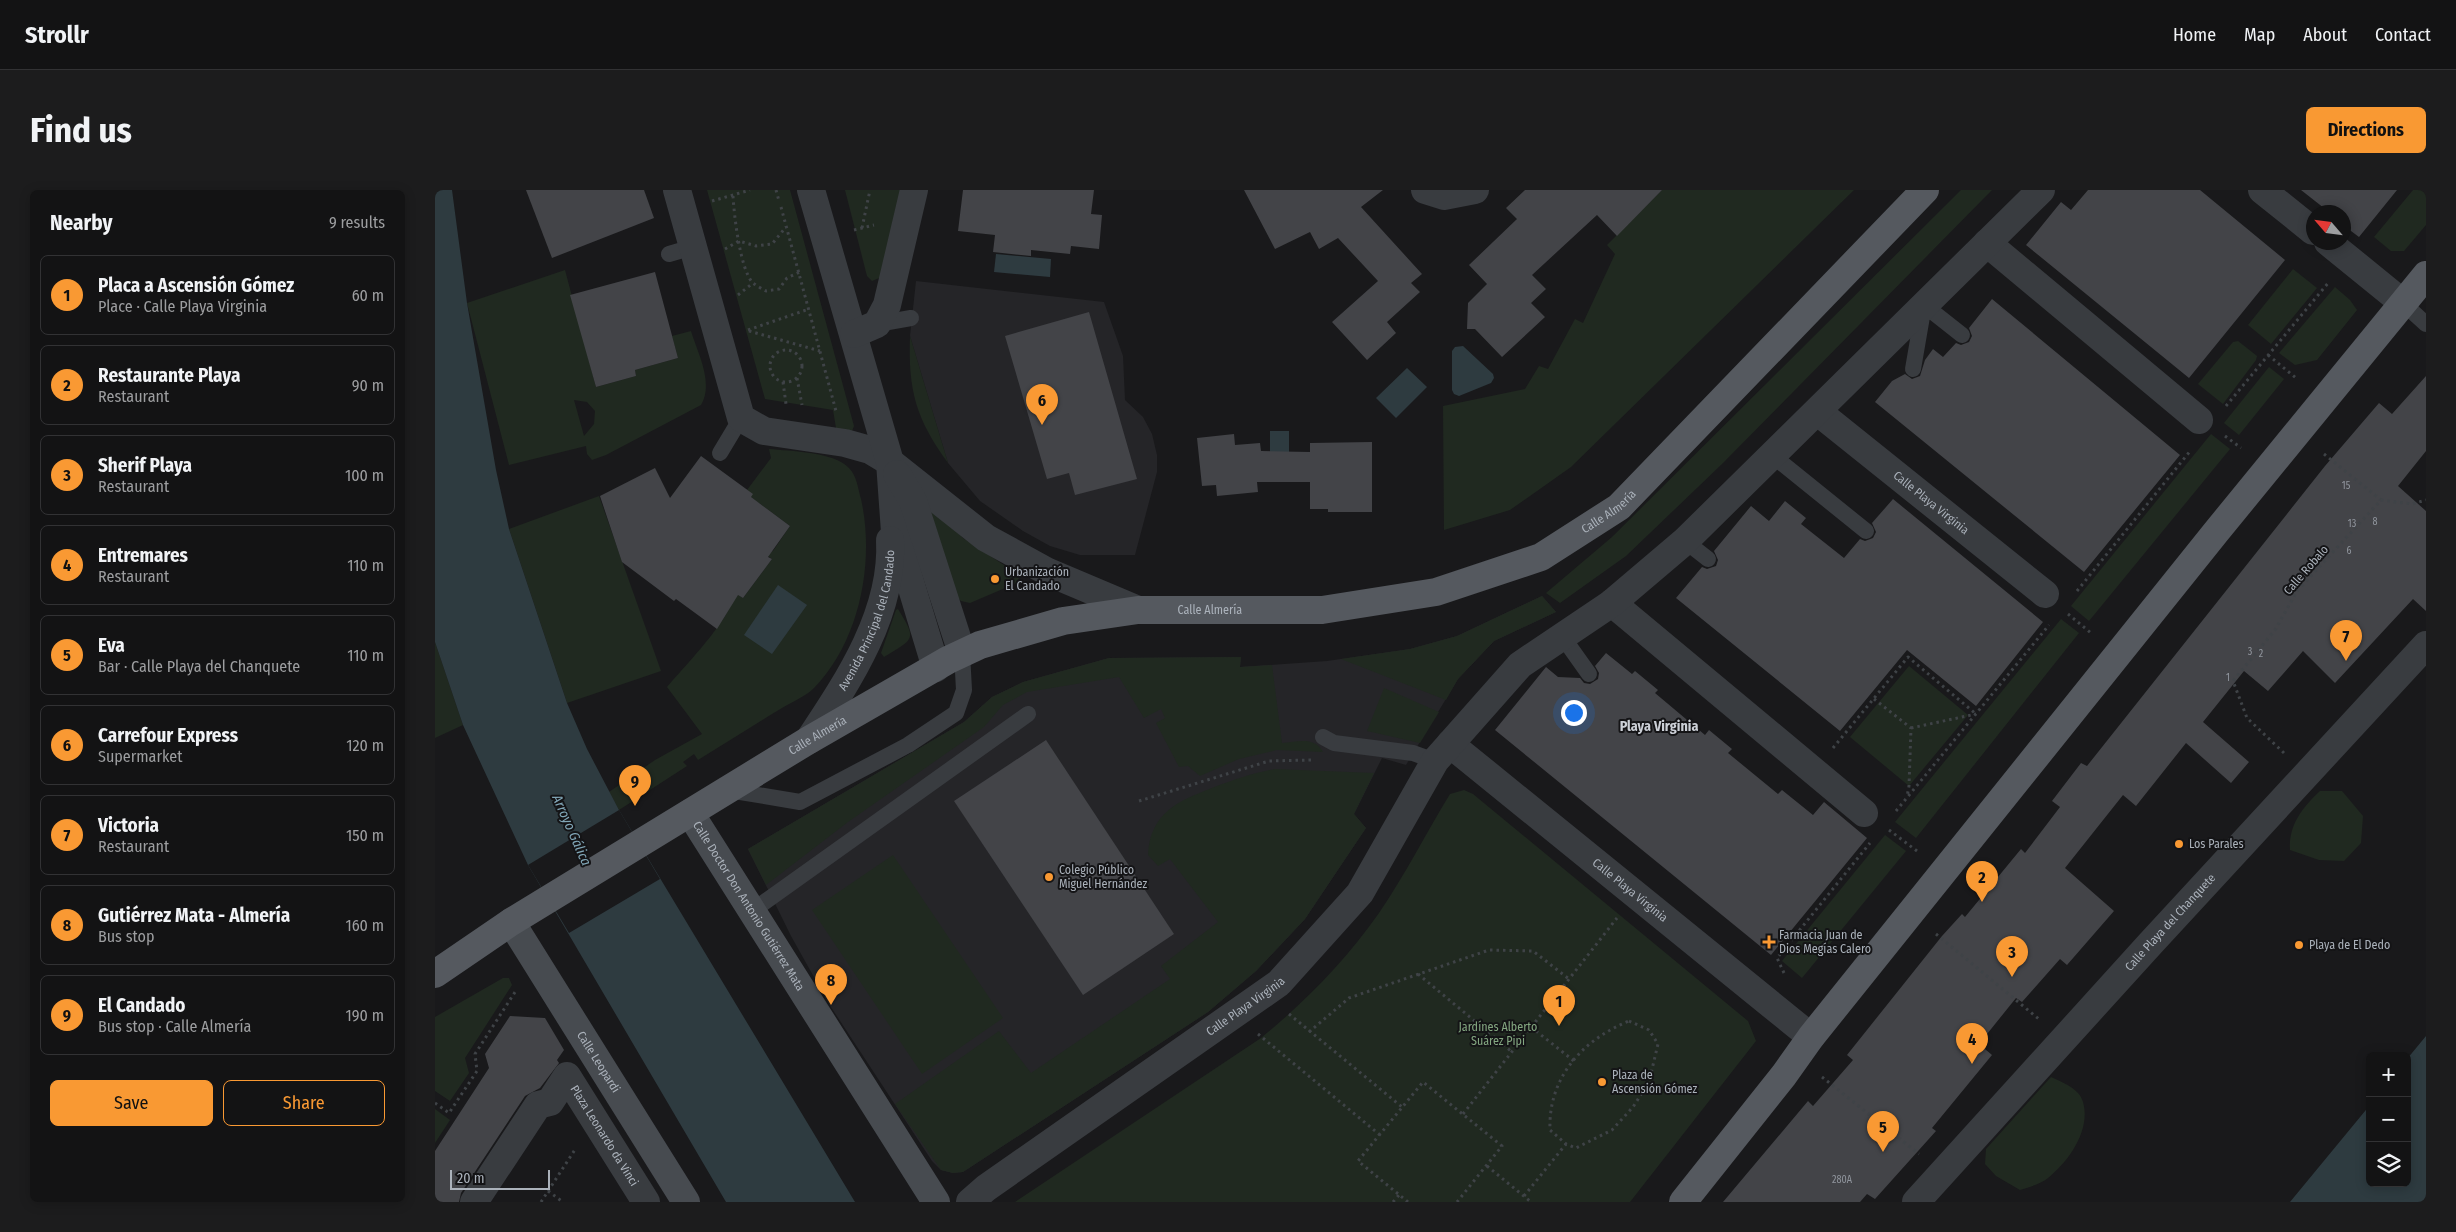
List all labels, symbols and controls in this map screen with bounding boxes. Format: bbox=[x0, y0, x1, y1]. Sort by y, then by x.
text: Strollr bbox=[25, 21, 89, 49]
text: Home bbox=[2173, 24, 2216, 46]
text: Map bbox=[2244, 24, 2275, 46]
text: About bbox=[2303, 24, 2347, 46]
text: Contact bbox=[2375, 24, 2431, 46]
button: Directions bbox=[2306, 107, 2426, 153]
text: Find us bbox=[30, 109, 132, 151]
north arrow bbox=[2306, 205, 2351, 250]
text: Nearby bbox=[50, 210, 112, 236]
text: 9 results bbox=[329, 213, 385, 232]
text: Placa a Ascensión Gómez bbox=[98, 274, 294, 297]
text: 1 bbox=[64, 286, 70, 305]
text: 60 m bbox=[352, 286, 384, 305]
text: Place · Calle Playa Virginia bbox=[98, 297, 267, 316]
text: Restaurante Playa bbox=[98, 364, 240, 387]
text: 2 bbox=[63, 376, 71, 395]
text: 90 m bbox=[352, 376, 384, 395]
pin: 6 bbox=[1026, 384, 1058, 425]
text: Restaurant bbox=[98, 387, 169, 406]
text: Sherif Playa bbox=[98, 454, 192, 477]
text: 3 bbox=[63, 466, 71, 485]
text: 100 m bbox=[345, 466, 384, 485]
street label: Calle Playa Virginia bbox=[1891, 468, 1972, 537]
text: Restaurant bbox=[98, 477, 169, 496]
house number: 15 bbox=[2342, 480, 2351, 492]
street label: Calle Almería bbox=[1579, 487, 1639, 536]
house number: 8 bbox=[2373, 516, 2378, 528]
house number: 13 bbox=[2348, 518, 2357, 530]
street label: Calle Robalo bbox=[2281, 542, 2331, 598]
text: Entremares bbox=[98, 544, 188, 567]
house number: 6 bbox=[2347, 545, 2352, 557]
street label: Avenida Principal del Candado bbox=[836, 550, 897, 693]
text: 4 bbox=[63, 556, 71, 575]
text: 110 m bbox=[347, 556, 384, 575]
place label: Urbanización El Candado bbox=[1005, 565, 1069, 593]
text: Restaurant bbox=[98, 567, 169, 586]
marker: Urbanización El Candado bbox=[989, 573, 1001, 585]
street label: Calle Almería bbox=[1178, 603, 1242, 617]
pin: 7 bbox=[2330, 620, 2362, 661]
text: Eva bbox=[98, 634, 125, 657]
text: 5 bbox=[63, 646, 71, 665]
text: 110 m bbox=[347, 646, 384, 665]
house number: 3 bbox=[2248, 646, 2253, 658]
house number: 2 bbox=[2259, 648, 2264, 660]
text: Bar · Calle Playa del Chanquete bbox=[98, 657, 300, 676]
house number: 1 bbox=[2226, 672, 2230, 684]
your location bbox=[1561, 700, 1587, 726]
street label: Calle Almería bbox=[786, 713, 849, 758]
district label: Playa Virginia bbox=[1620, 718, 1698, 735]
text: Carrefour Express bbox=[98, 724, 238, 747]
text: 6 bbox=[63, 736, 71, 755]
text: 120 m bbox=[346, 736, 384, 755]
text: Supermarket bbox=[98, 747, 182, 766]
pin: 9 bbox=[619, 765, 651, 806]
water label: Arroyo Gálica bbox=[548, 791, 595, 868]
text: Victoria bbox=[98, 814, 159, 837]
street label: Calle Doctor Don Antonio Gutiérrez Mata bbox=[690, 819, 808, 993]
text: 7 bbox=[64, 826, 70, 845]
text: 150 m bbox=[346, 826, 384, 845]
text: Restaurant bbox=[98, 837, 169, 856]
place label: Los Parales bbox=[2189, 837, 2244, 851]
marker: Los Parales bbox=[2173, 838, 2185, 850]
street label: Calle Playa Virginia bbox=[1590, 856, 1671, 925]
pin: 2 bbox=[1966, 861, 1998, 902]
place label: Colegio Público Miguel Hernández bbox=[1059, 863, 1147, 891]
marker: Colegio Público Miguel Hernández bbox=[1043, 871, 1055, 883]
street label: Calle Playa del Chanquete bbox=[2122, 871, 2218, 974]
text: Gutiérrez Mata - Almería bbox=[98, 904, 290, 927]
text: 8 bbox=[63, 916, 71, 935]
text: 160 m bbox=[345, 916, 384, 935]
text: Bus stop bbox=[98, 927, 154, 946]
place label: Farmacia Juan de Dios Megías Calero bbox=[1779, 928, 1871, 956]
marker: Farmacia Juan de Dios Megías Calero bbox=[1763, 936, 1775, 948]
pin: 3 bbox=[1996, 936, 2028, 977]
place label: Playa de El Dedo bbox=[2309, 938, 2390, 952]
marker: Playa de El Dedo bbox=[2293, 939, 2305, 951]
pin: 8 bbox=[815, 964, 847, 1005]
street label: Calle Playa Virginia bbox=[1204, 974, 1288, 1039]
pin: 1 bbox=[1543, 985, 1575, 1026]
text: El Candado bbox=[98, 994, 185, 1017]
text: 9 bbox=[63, 1006, 71, 1025]
text: 190 m bbox=[346, 1006, 384, 1025]
text: Bus stop · Calle Almería bbox=[98, 1017, 251, 1036]
park label: Jardínes Alberto Suárez Pipi bbox=[1459, 1020, 1537, 1048]
pin: 4 bbox=[1956, 1023, 1988, 1064]
street label: Calle Leopardi bbox=[574, 1029, 623, 1095]
map controls bbox=[2366, 1052, 2411, 1187]
button: + bbox=[2366, 1052, 2411, 1097]
place label: Plaza de Ascensión Gómez bbox=[1612, 1068, 1697, 1096]
marker: Plaza de Ascensión Gómez bbox=[1596, 1076, 1608, 1088]
button: Save bbox=[50, 1080, 213, 1126]
button: Share bbox=[223, 1080, 385, 1126]
street label: Plaza Leonardo da Vinci bbox=[568, 1083, 641, 1189]
button: − bbox=[2366, 1097, 2411, 1142]
pin: 5 bbox=[1867, 1111, 1899, 1152]
button: layers bbox=[2366, 1142, 2411, 1187]
scale bar bbox=[450, 1167, 550, 1190]
text: 20 m bbox=[457, 1170, 485, 1187]
house number: 280A bbox=[1832, 1174, 1853, 1186]

